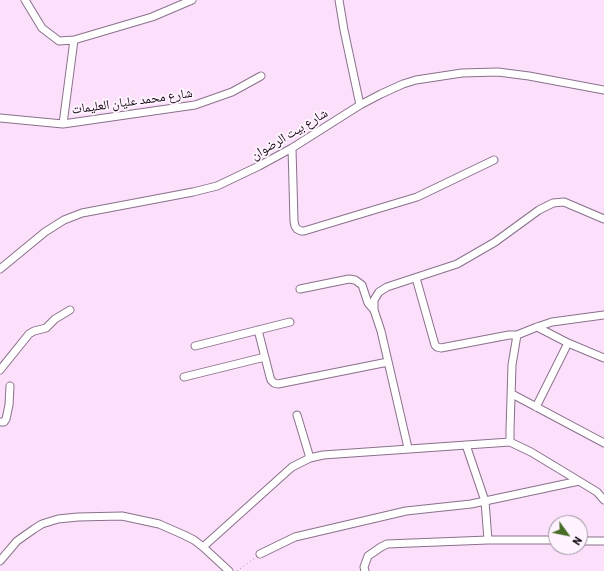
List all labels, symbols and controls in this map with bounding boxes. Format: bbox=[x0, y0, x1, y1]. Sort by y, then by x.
street label: شارع محمد عليان العليمات bbox=[71, 85, 193, 117]
street label: شارع بيت الرضوان bbox=[248, 105, 330, 163]
north arrow bbox=[548, 515, 588, 555]
text: N bbox=[570, 535, 585, 548]

